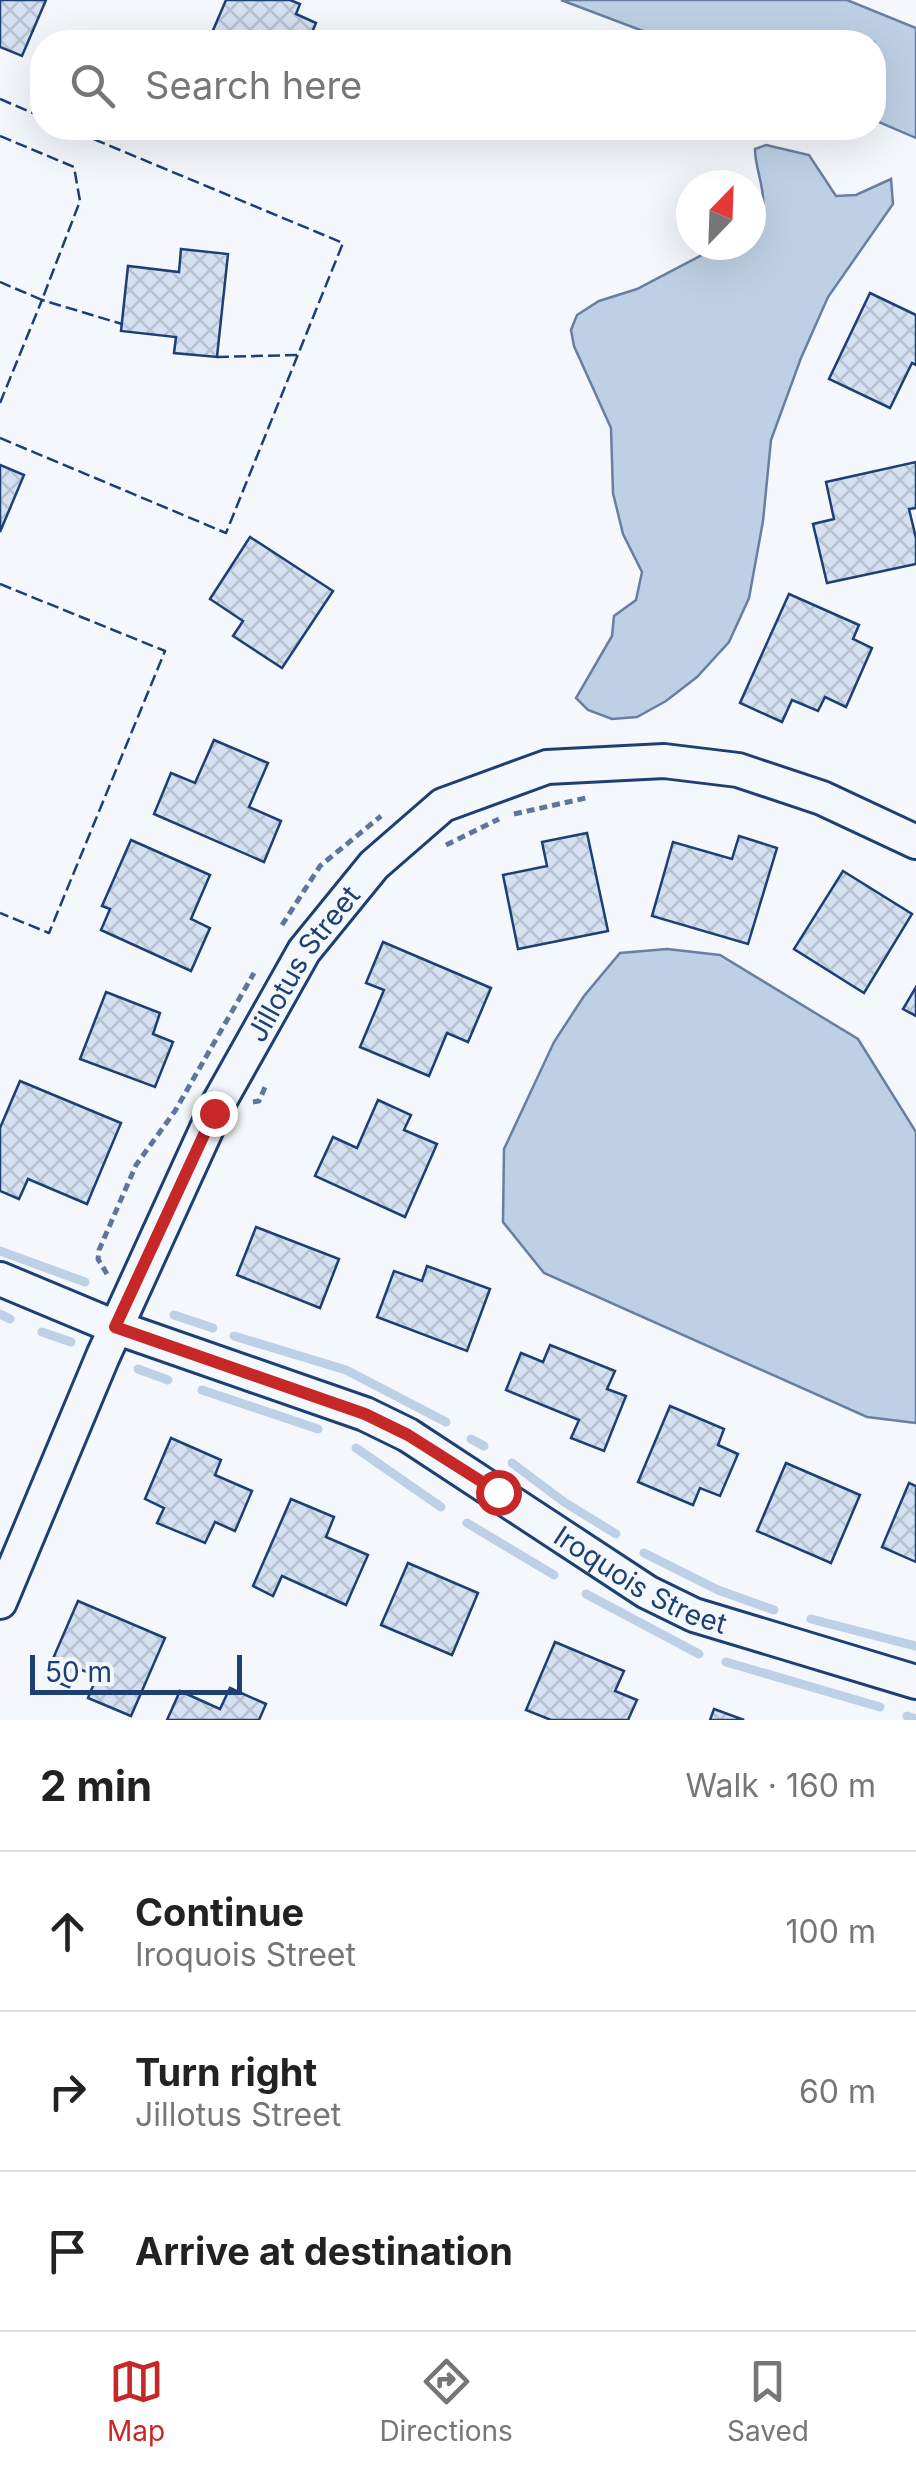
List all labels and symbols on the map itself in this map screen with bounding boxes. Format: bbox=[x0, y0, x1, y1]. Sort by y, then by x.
north arrow bbox=[676, 170, 766, 260]
street label: Jillotus Street bbox=[239, 879, 367, 1048]
route end bbox=[192, 1091, 238, 1137]
route start bbox=[476, 1470, 522, 1516]
street label: Iroquois Street bbox=[548, 1519, 731, 1641]
scale bar bbox=[30, 1650, 242, 1694]

